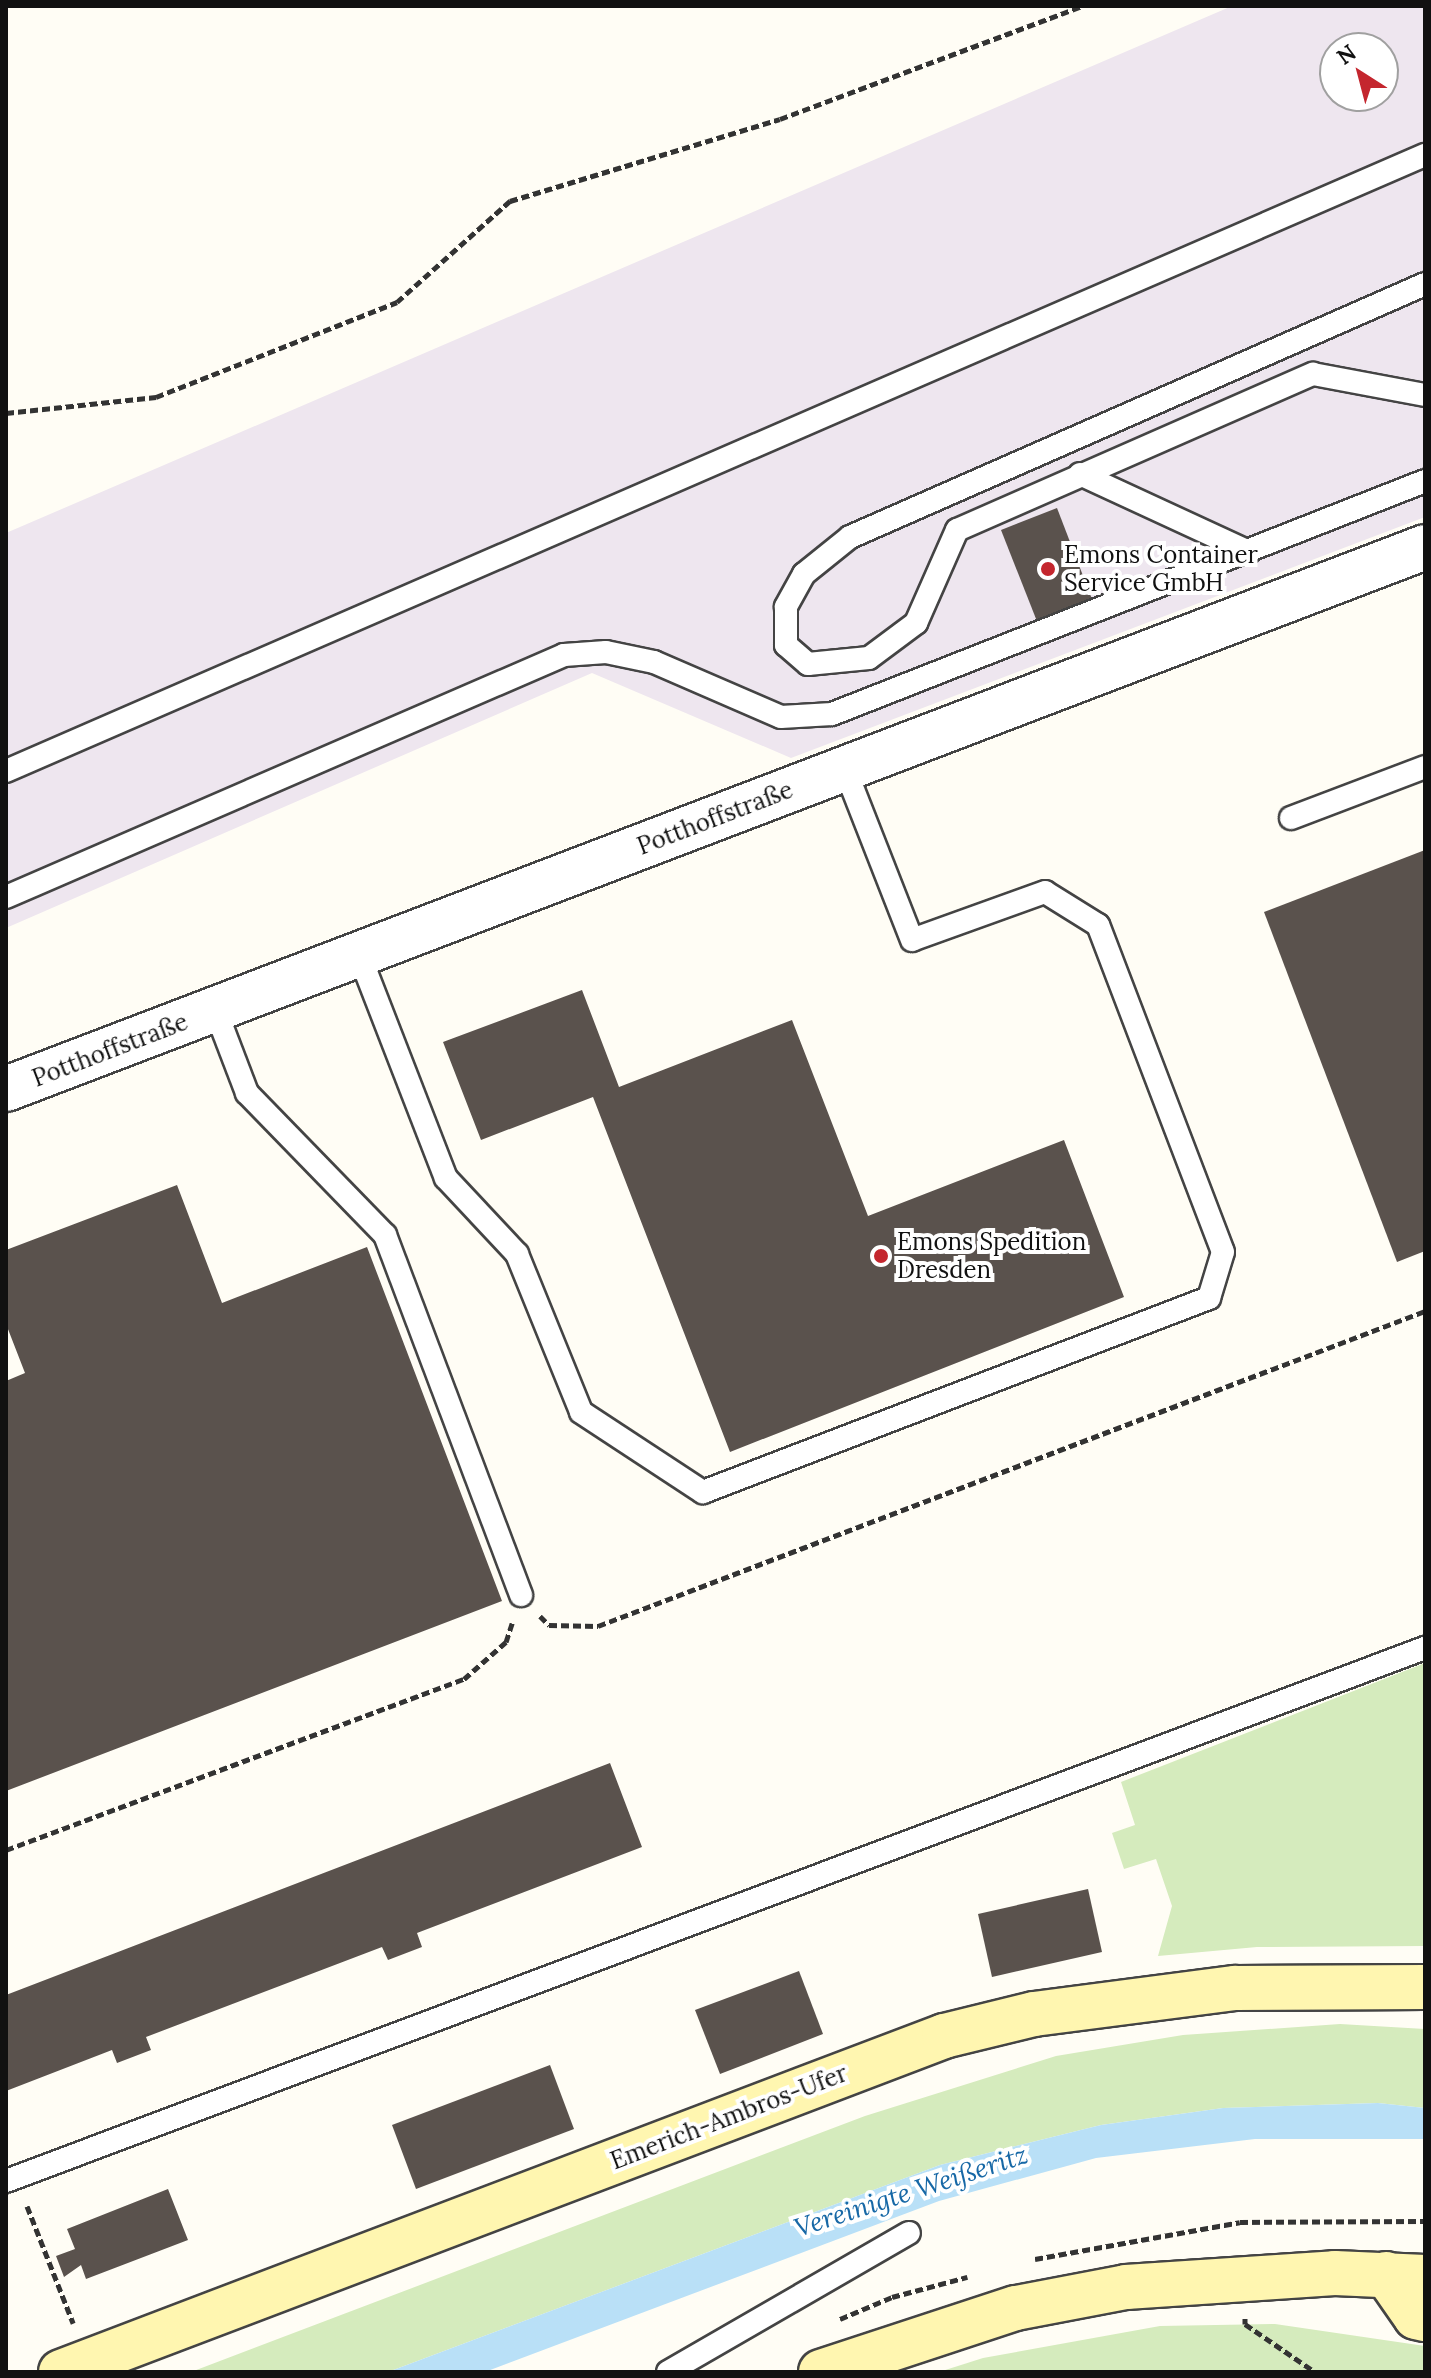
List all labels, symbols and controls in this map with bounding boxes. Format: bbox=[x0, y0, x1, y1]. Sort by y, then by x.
north arrow bbox=[1319, 32, 1399, 112]
text: N bbox=[1331, 38, 1361, 71]
place label: Emons Container Service GmbH bbox=[1064, 541, 1258, 597]
marker: Emons Container Service GmbH bbox=[1039, 560, 1057, 578]
street label: Potthoffstraße bbox=[633, 775, 797, 861]
street label: Potthoffstraße bbox=[28, 1007, 192, 1093]
place label: Emons Spedition Dresden bbox=[897, 1228, 1086, 1284]
marker: Emons Spedition Dresden bbox=[872, 1247, 890, 1265]
street label: Emerich-Ambros-Ufer bbox=[606, 2058, 852, 2176]
water label: Vereinigte Weißeritz bbox=[790, 2139, 1032, 2243]

